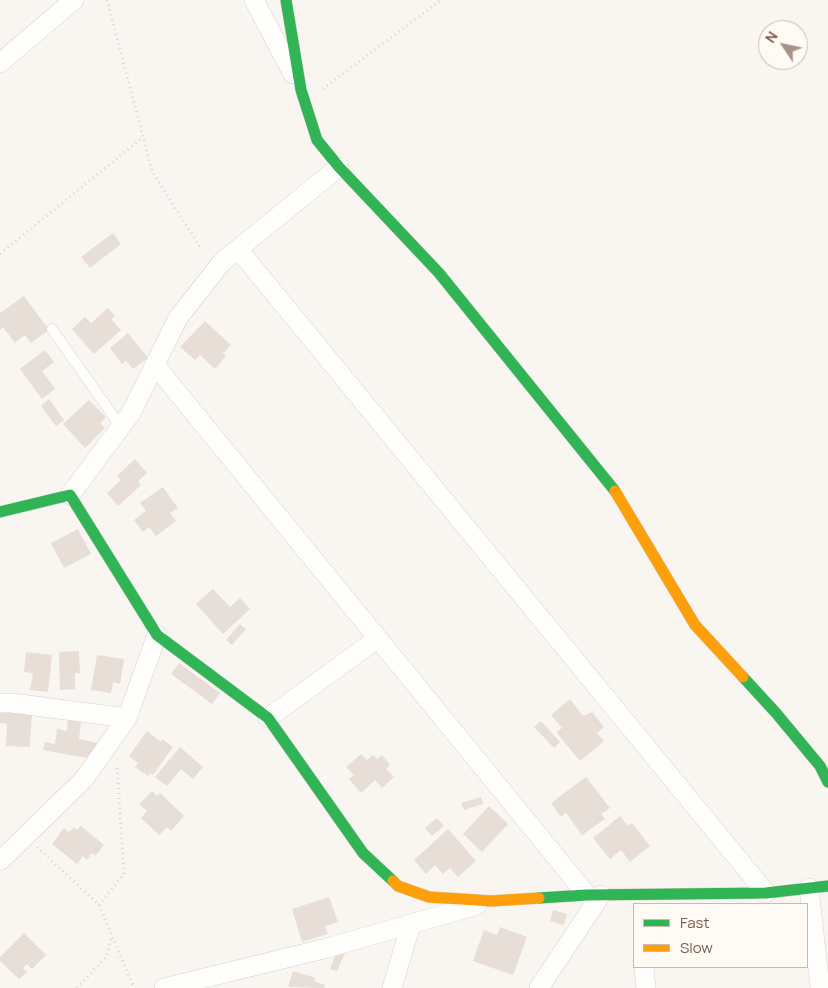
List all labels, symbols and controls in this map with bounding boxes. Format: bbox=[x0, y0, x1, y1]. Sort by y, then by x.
north arrow bbox=[758, 20, 808, 70]
text: N bbox=[760, 27, 782, 46]
legend bbox=[633, 903, 808, 968]
text: Fast bbox=[680, 912, 709, 933]
text: Slow bbox=[680, 937, 713, 958]

